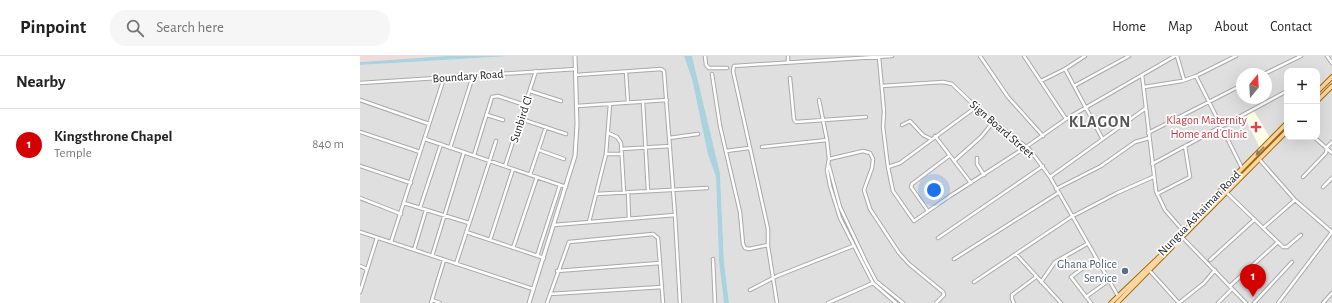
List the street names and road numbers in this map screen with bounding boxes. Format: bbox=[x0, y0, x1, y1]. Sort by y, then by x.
street label: Boundary Road bbox=[432, 68, 504, 85]
street label: Sunbird Cl bbox=[508, 94, 534, 144]
street label: Sign Board Street bbox=[968, 98, 1036, 160]
street label: Nungua Ashaiman Road bbox=[1155, 168, 1243, 258]

